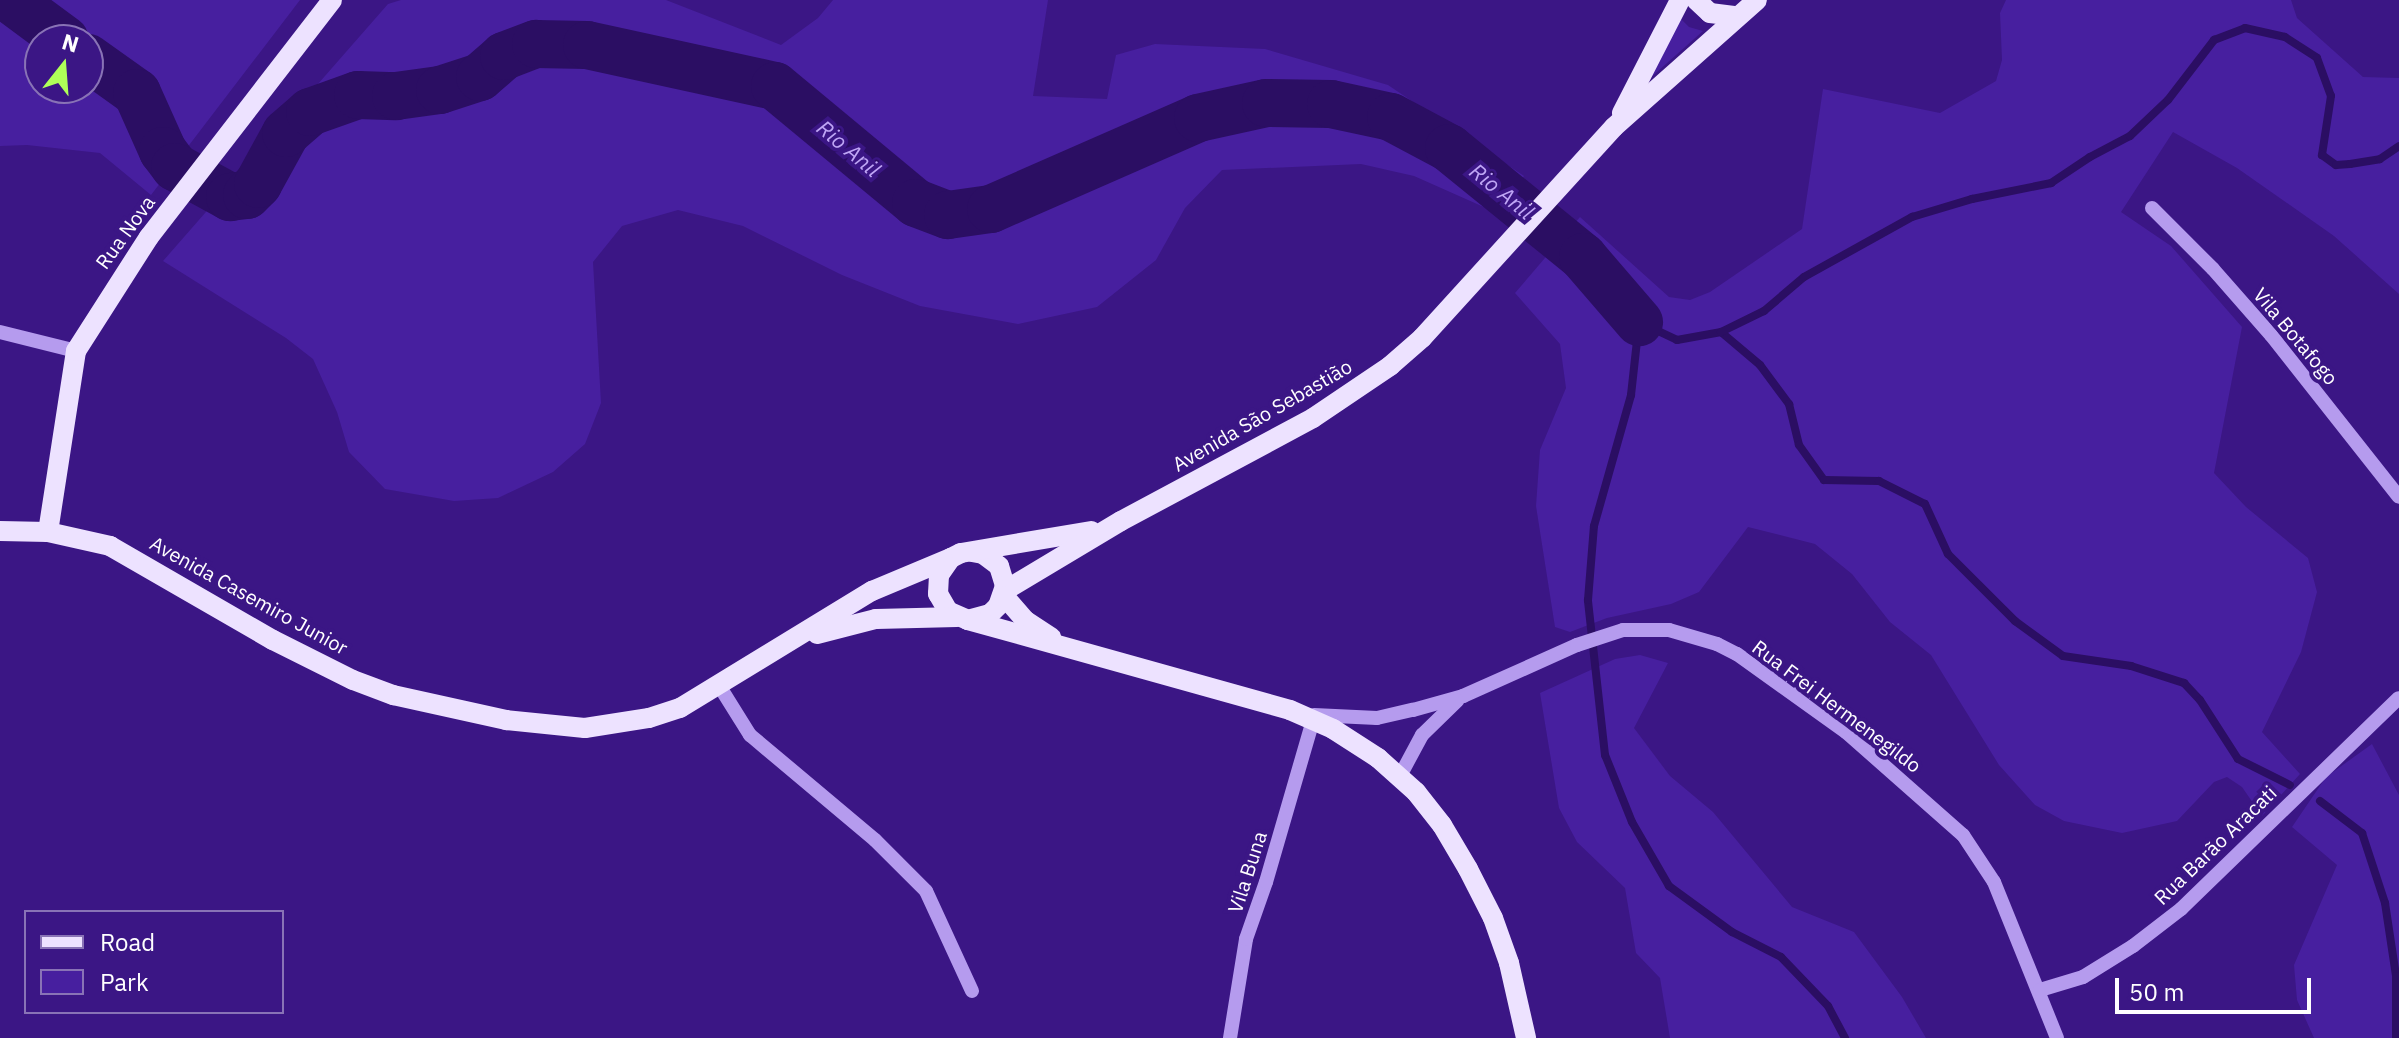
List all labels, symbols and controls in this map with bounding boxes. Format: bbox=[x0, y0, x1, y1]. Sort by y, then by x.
north arrow bbox=[24, 24, 104, 104]
text: N bbox=[59, 26, 82, 59]
water label: Rio Anil bbox=[812, 114, 886, 182]
water label: Rio Anil bbox=[1465, 157, 1539, 225]
street label: Rua Nova bbox=[90, 191, 160, 273]
street label: Vila Botafogo bbox=[2248, 283, 2344, 389]
street label: Avenida São Sebastião bbox=[1168, 354, 1356, 476]
street label: Avenida Casemiro Junior bbox=[146, 531, 352, 659]
street label: Rua Frei Hermenegildo bbox=[1748, 635, 1926, 777]
street label: Rua Barão Aracati bbox=[2149, 781, 2281, 909]
street label: Vila Buna bbox=[1223, 828, 1271, 916]
legend bbox=[24, 910, 284, 1014]
text: Road bbox=[100, 926, 155, 958]
scale bar bbox=[2119, 962, 2315, 1012]
text: Park bbox=[100, 966, 149, 998]
text: 50 m bbox=[2129, 976, 2184, 1008]

